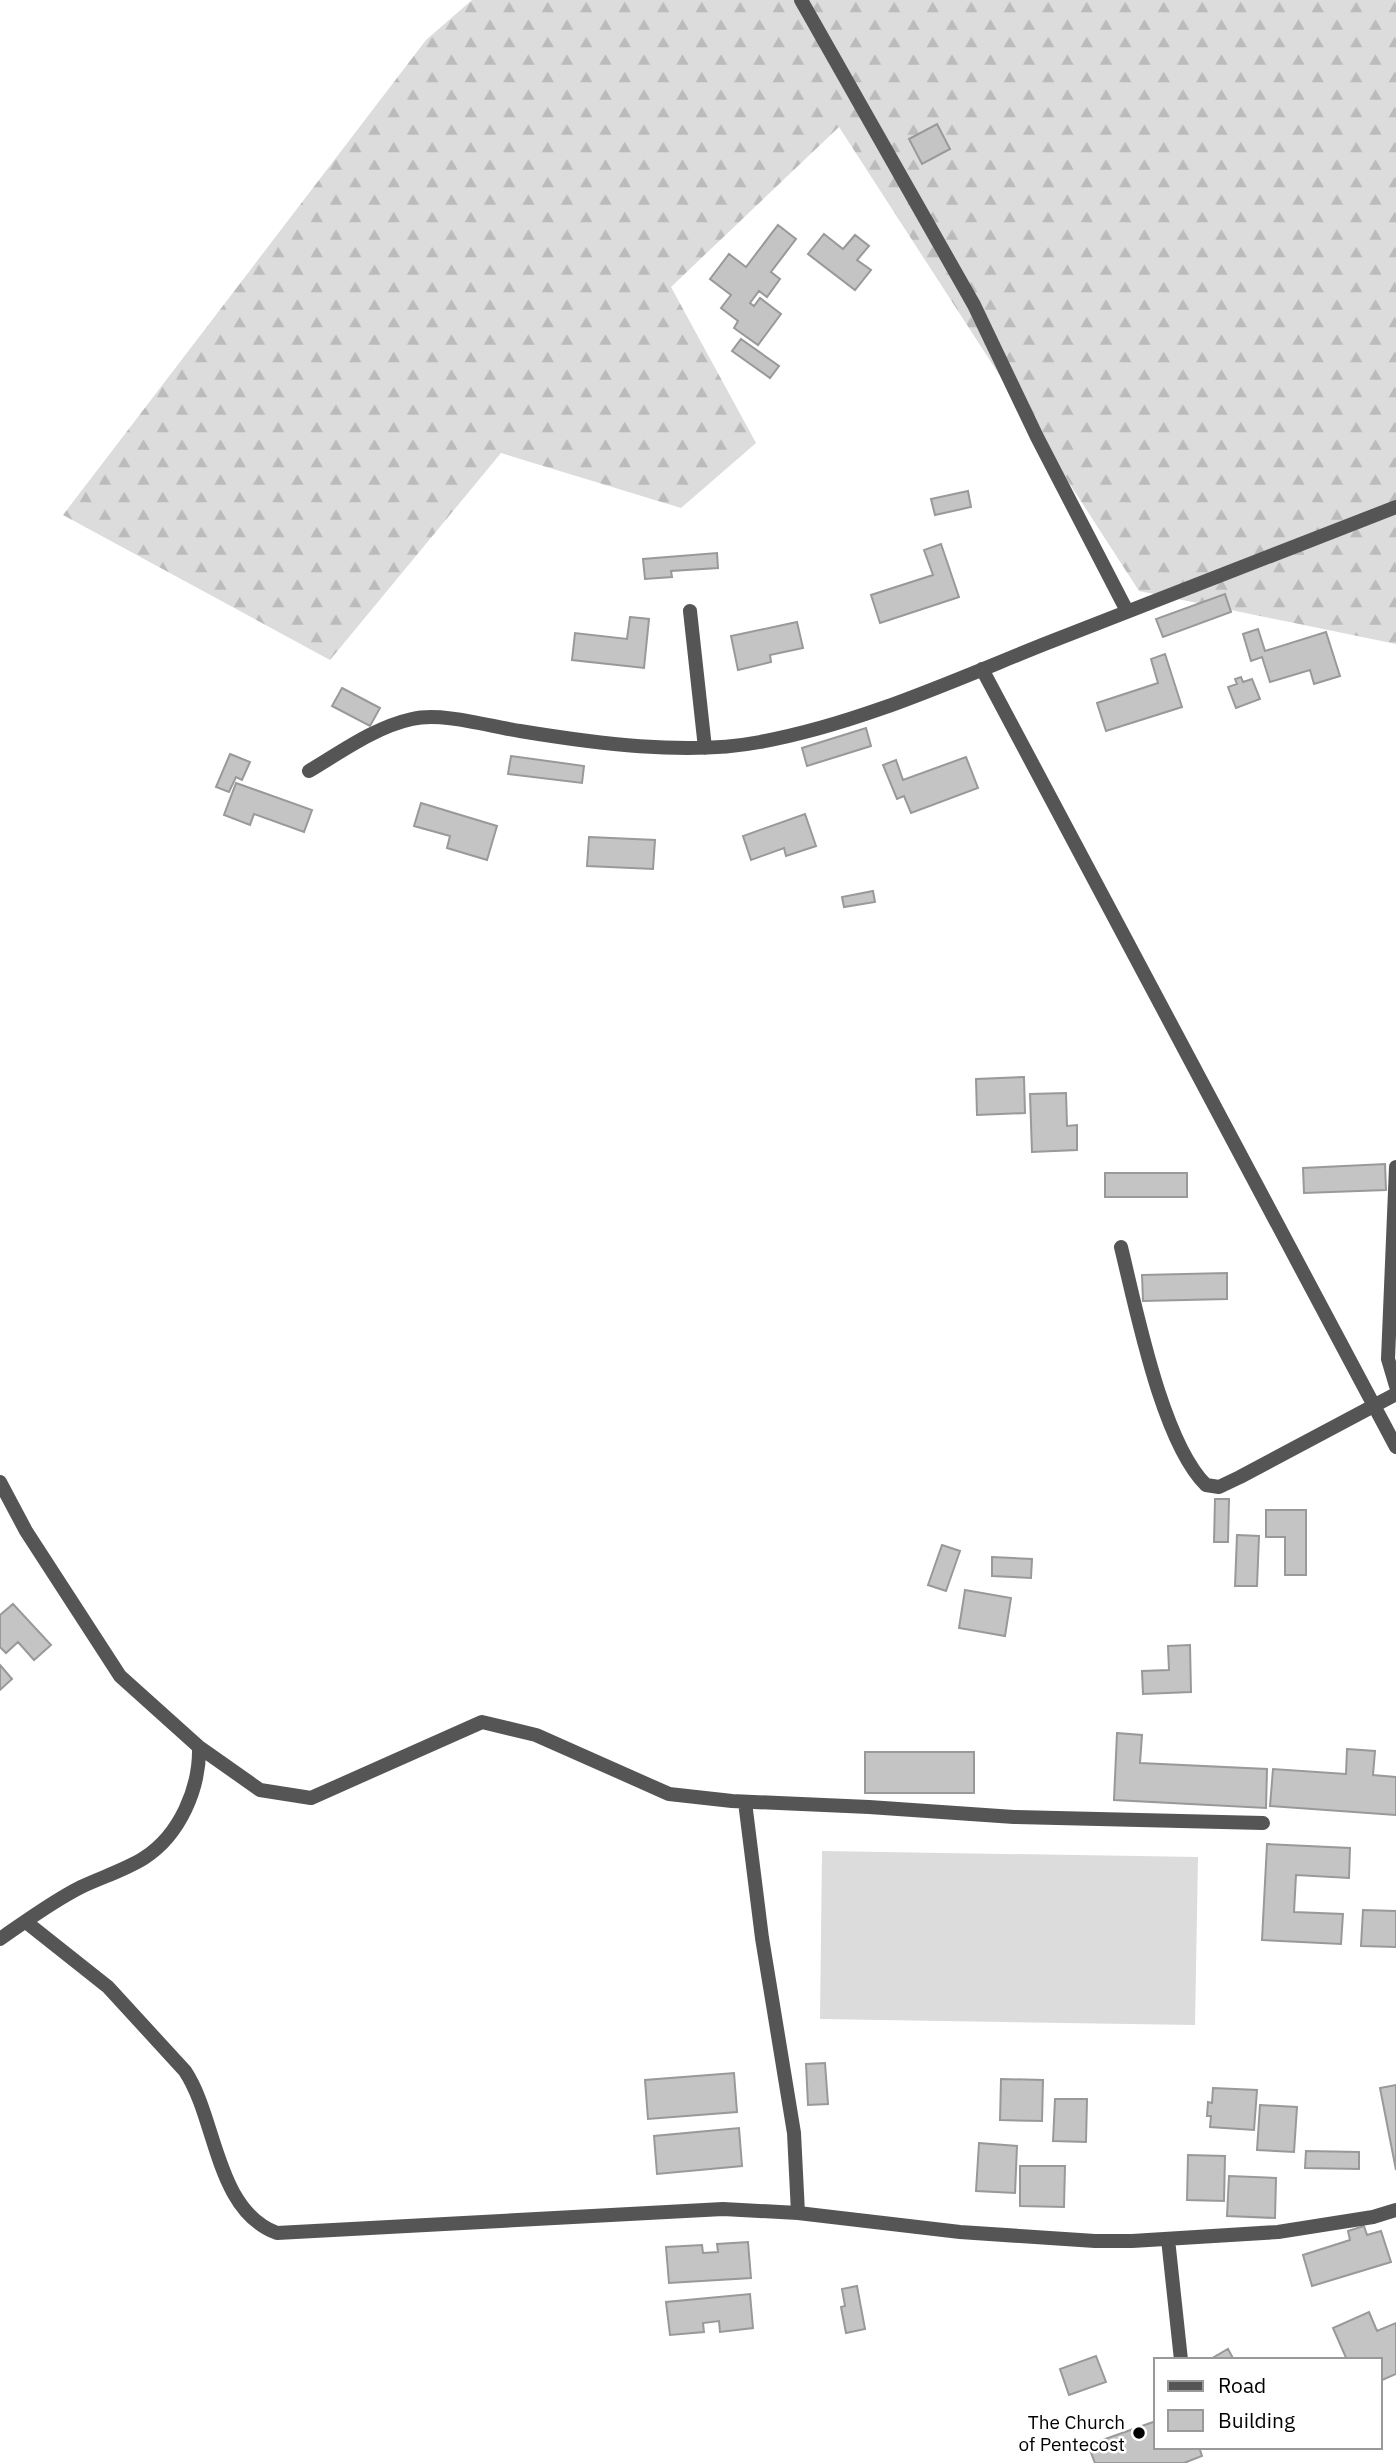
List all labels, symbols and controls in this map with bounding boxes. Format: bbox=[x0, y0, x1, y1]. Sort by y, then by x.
legend bbox=[1154, 2358, 1382, 2449]
text: Road bbox=[1218, 2371, 1266, 2399]
text: Building bbox=[1218, 2406, 1295, 2434]
place label: The Church of Pentecost bbox=[1019, 2410, 1125, 2456]
marker: The Church of Pentecost bbox=[1131, 2425, 1147, 2441]

